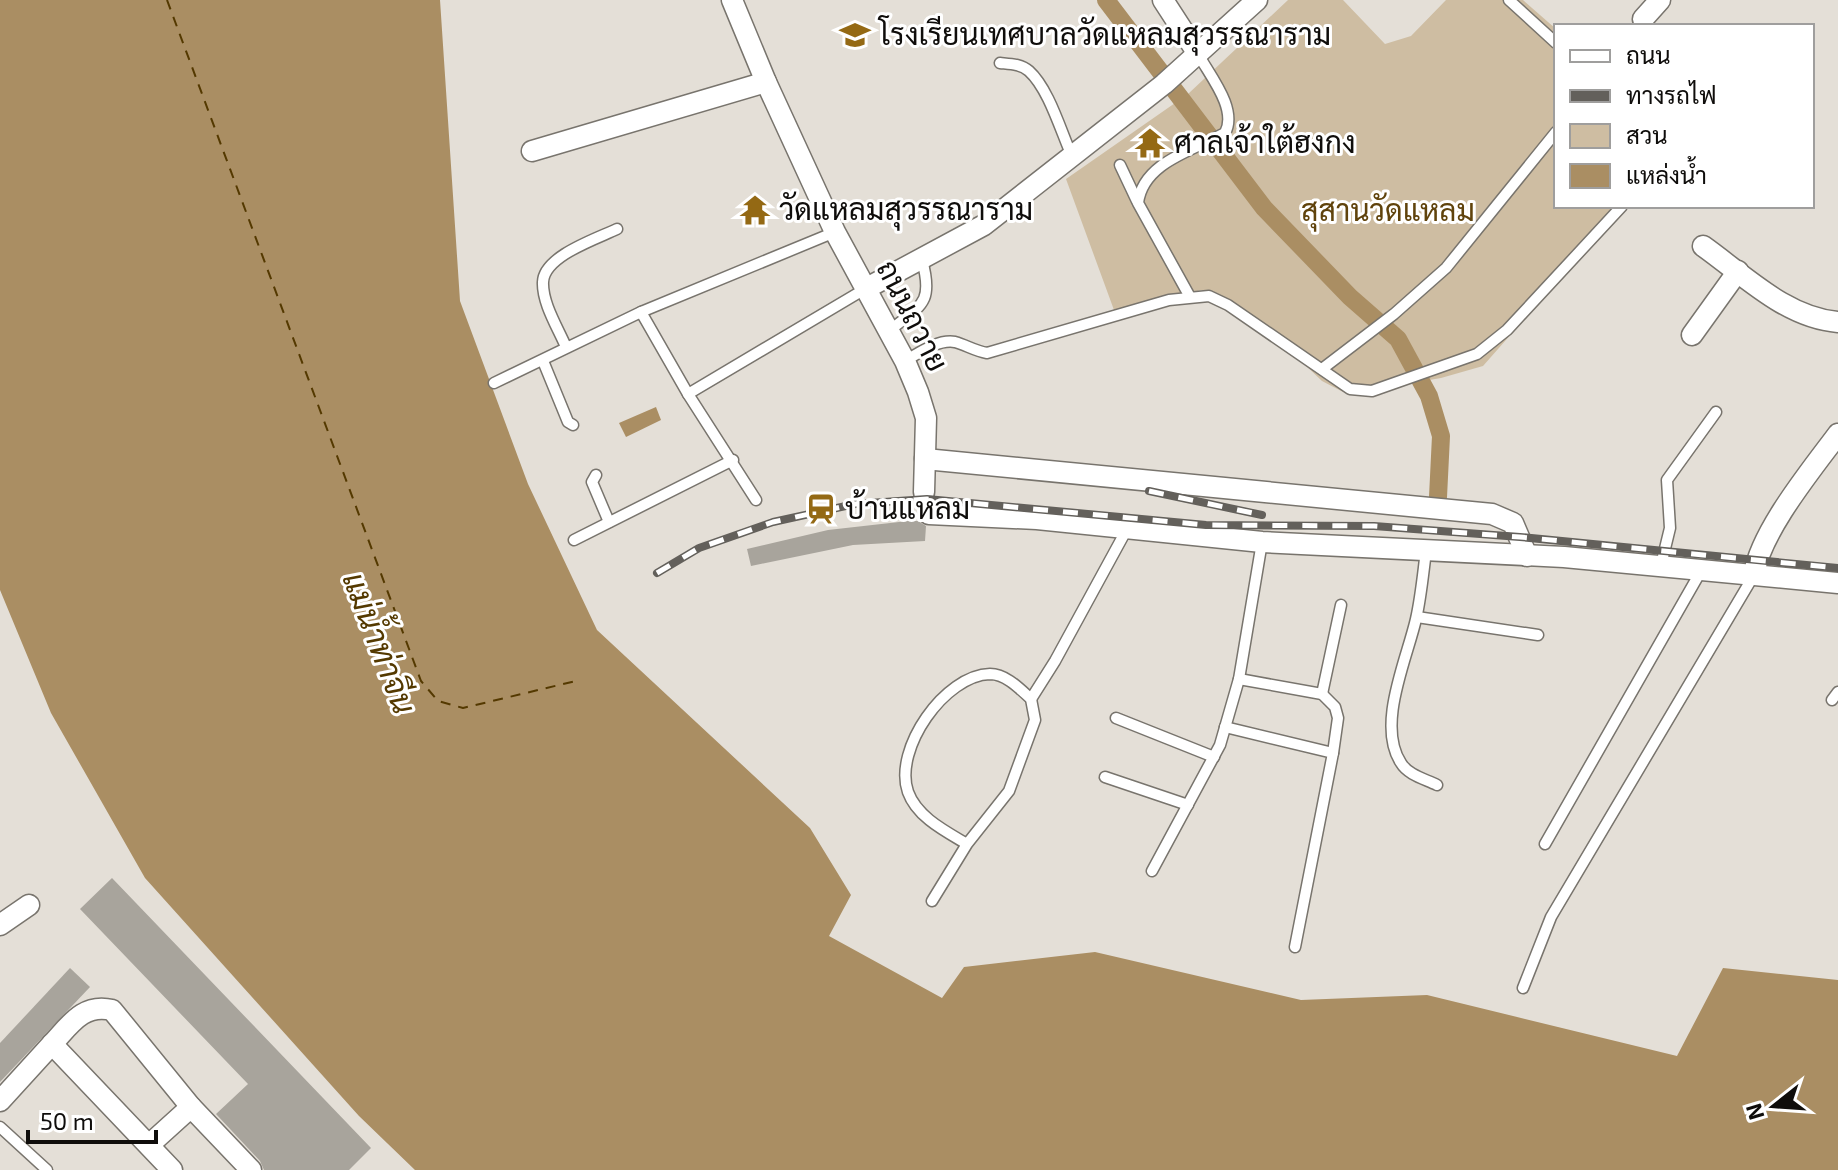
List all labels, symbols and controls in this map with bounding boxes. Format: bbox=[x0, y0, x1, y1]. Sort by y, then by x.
place label: โรงเรียนเทศบาลวัดแหลมสุวรรณาราม bbox=[877, 15, 1331, 56]
school or university icon: โรงเรียนเทศบาลวัดแหลมสุวรรณาราม bbox=[838, 18, 872, 52]
legend bbox=[1554, 24, 1814, 208]
text: ถนน bbox=[1626, 40, 1671, 69]
text: ทางรถไฟ bbox=[1626, 80, 1717, 109]
text: สวน bbox=[1626, 120, 1668, 149]
place label: ศาลเจ้าใต้ฮงกง bbox=[1174, 122, 1356, 159]
temple icon: ศาลเจ้าใต้ฮงกง bbox=[1133, 126, 1167, 160]
text: แหล่งน้ำ bbox=[1626, 156, 1707, 189]
place label: วัดแหลมสุวรรณาราม bbox=[779, 190, 1033, 231]
park label: สุสานวัดแหลม bbox=[1301, 191, 1475, 232]
temple icon: วัดแหลมสุวรรณาราม bbox=[738, 193, 772, 227]
street label: ถนนถวาย bbox=[870, 253, 957, 377]
place label: บ้านแหลม bbox=[845, 488, 970, 525]
station icon: บ้านแหลม bbox=[804, 492, 838, 526]
water label: แม่น้ำท่าจีน bbox=[336, 563, 433, 719]
north arrow bbox=[1734, 1066, 1814, 1146]
scale bar bbox=[28, 1094, 156, 1144]
text: N bbox=[1739, 1101, 1769, 1124]
text: 50 m bbox=[40, 1106, 94, 1135]

